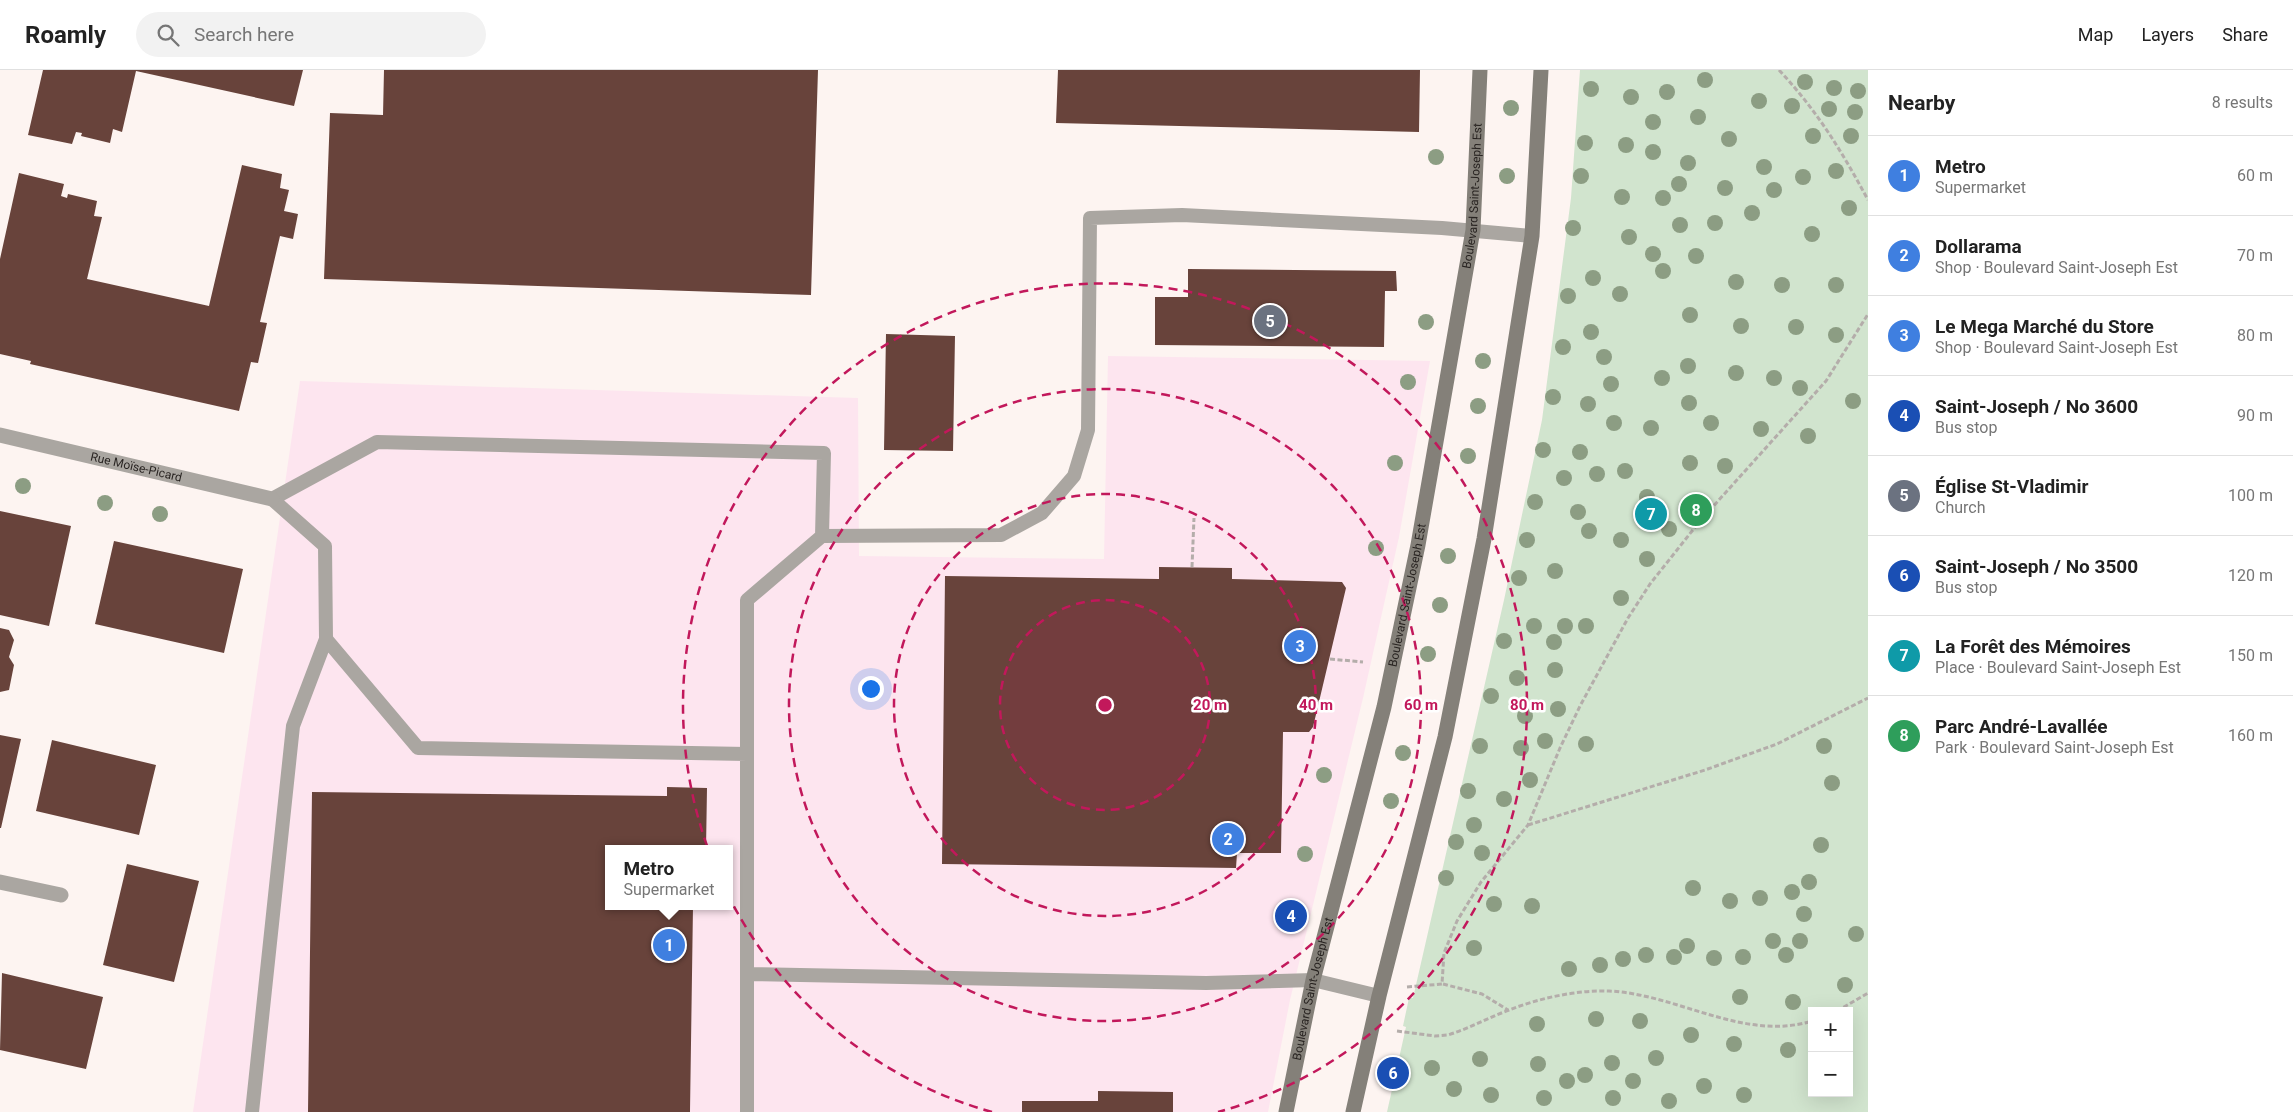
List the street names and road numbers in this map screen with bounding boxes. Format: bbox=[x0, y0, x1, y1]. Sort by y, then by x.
street label: Boulevard Saint-Joseph Est bbox=[1459, 123, 1485, 270]
street label: Rue Moïse-Picard bbox=[89, 450, 183, 485]
street label: Boulevard Saint-Joseph Est bbox=[1386, 522, 1429, 668]
street label: Boulevard Saint-Joseph Est bbox=[1290, 916, 1336, 1061]

